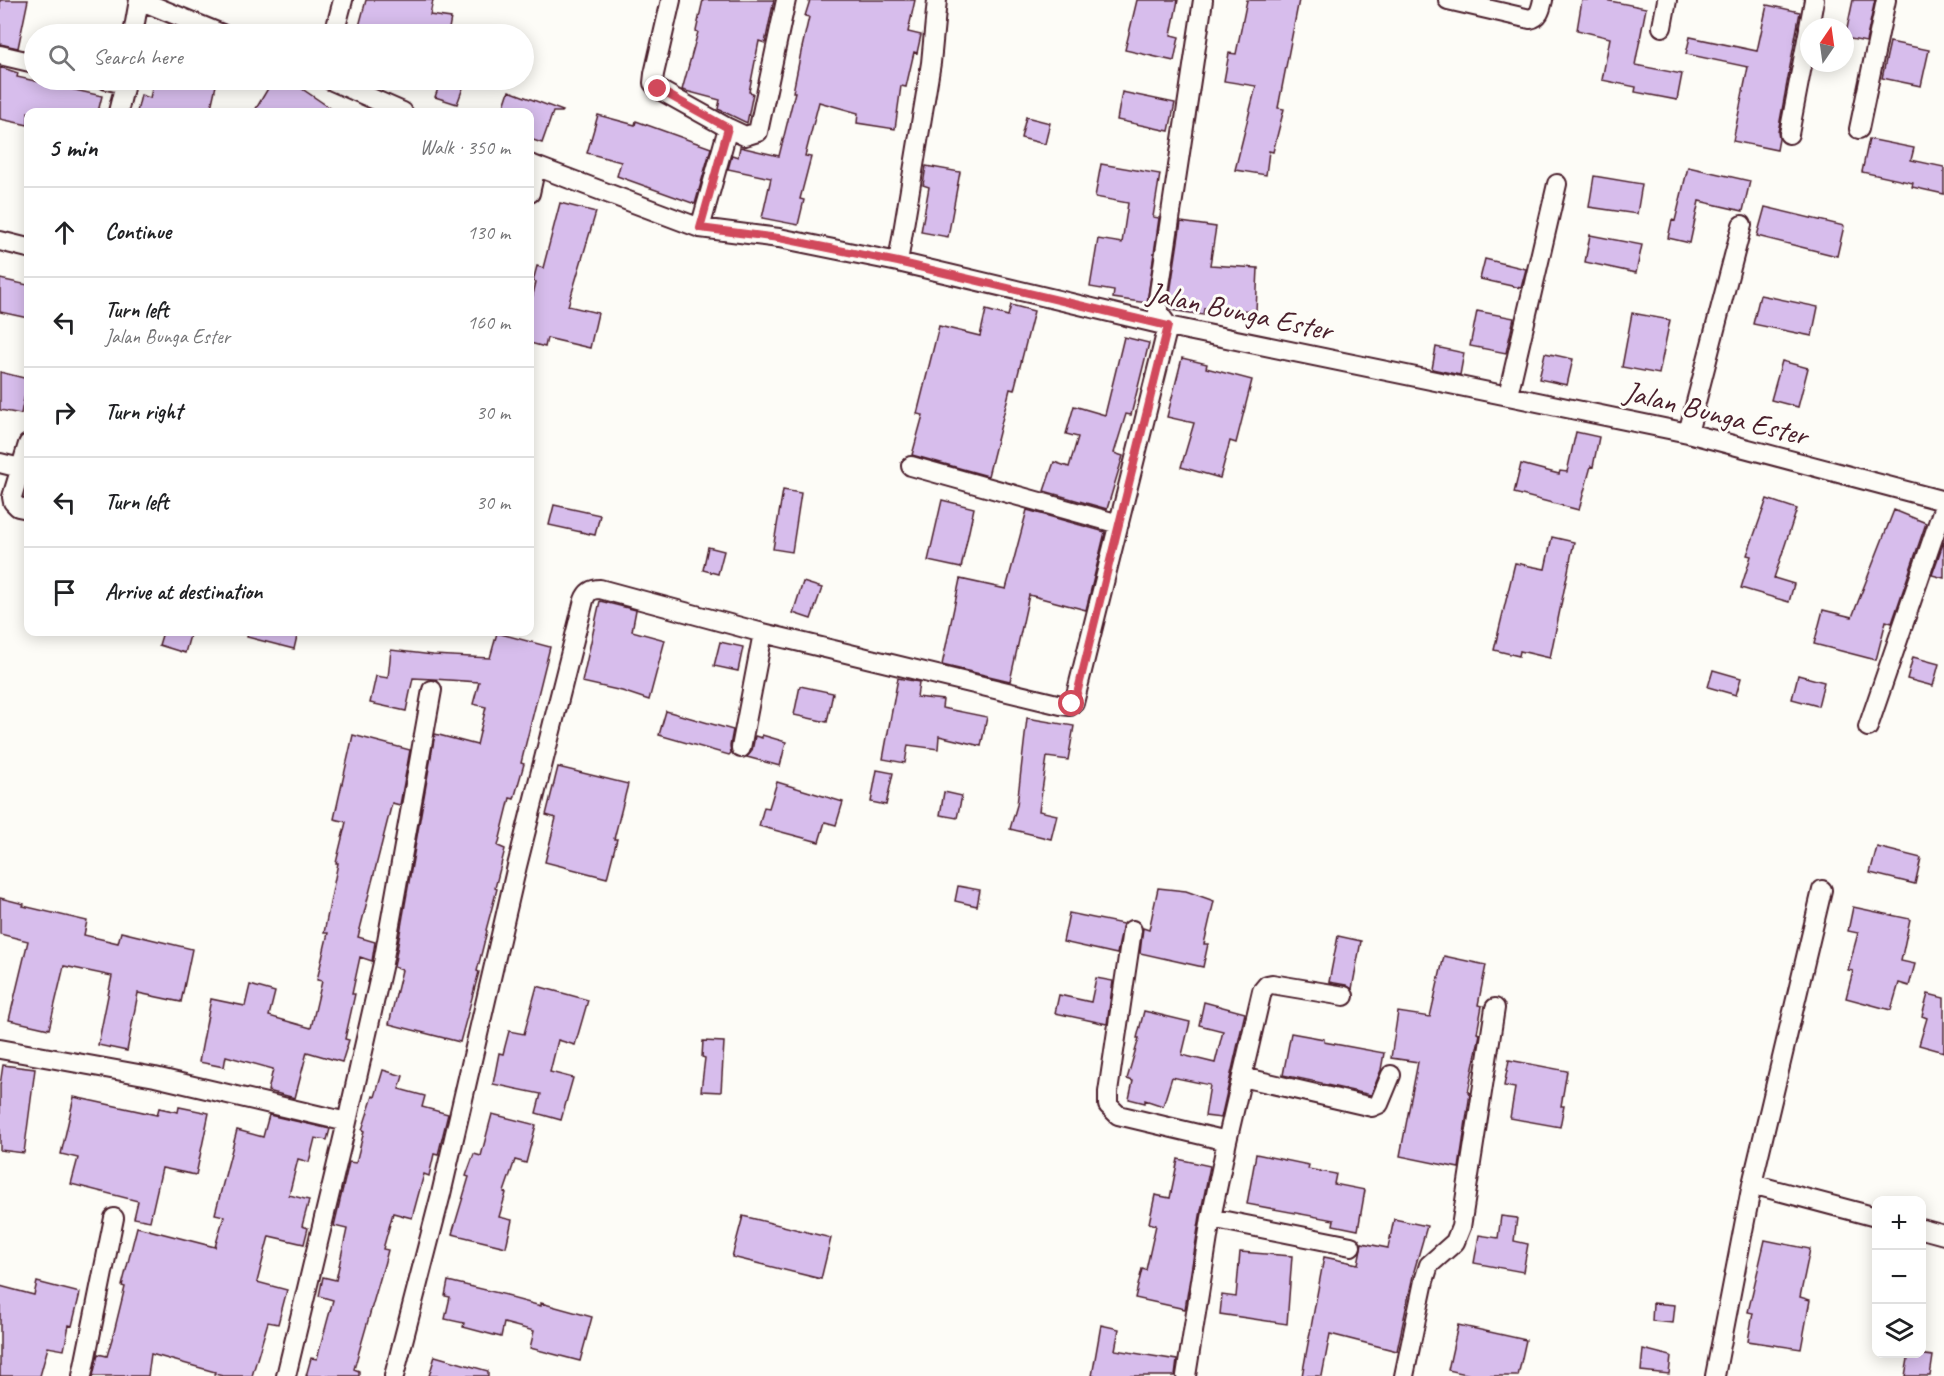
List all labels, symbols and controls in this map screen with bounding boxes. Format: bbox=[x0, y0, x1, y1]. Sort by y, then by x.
north arrow bbox=[1800, 18, 1854, 72]
search box bbox=[24, 24, 534, 90]
icon: search bbox=[45, 41, 78, 74]
text: Search here bbox=[93, 43, 183, 71]
route end bbox=[644, 75, 670, 101]
text: 5 min bbox=[48, 131, 97, 164]
text: Walk · 350 m bbox=[420, 135, 510, 160]
icon: ahead bbox=[48, 216, 81, 249]
text: Continue bbox=[105, 218, 171, 246]
text: 130 m bbox=[467, 220, 510, 245]
street label: Jalan Bunga Ester bbox=[1142, 273, 1339, 350]
text: Turn left bbox=[105, 296, 169, 324]
icon: left bbox=[48, 306, 81, 339]
text: 160 m bbox=[467, 310, 510, 335]
text: Jalan Bunga Ester bbox=[105, 324, 230, 349]
street label: Jalan Bunga Ester bbox=[1619, 371, 1815, 455]
icon: right bbox=[48, 396, 81, 429]
text: Turn right bbox=[105, 398, 182, 426]
text: 30 m bbox=[476, 400, 510, 425]
icon: left bbox=[48, 486, 81, 519]
text: Turn left bbox=[105, 488, 169, 516]
text: 30 m bbox=[476, 490, 510, 515]
icon: arrive bbox=[48, 576, 81, 609]
text: Arrive at destination bbox=[105, 578, 262, 606]
route start bbox=[1058, 690, 1084, 716]
map controls bbox=[1872, 1196, 1926, 1358]
button: + bbox=[1872, 1196, 1926, 1250]
button: − bbox=[1872, 1250, 1926, 1304]
button: layers bbox=[1872, 1304, 1926, 1358]

